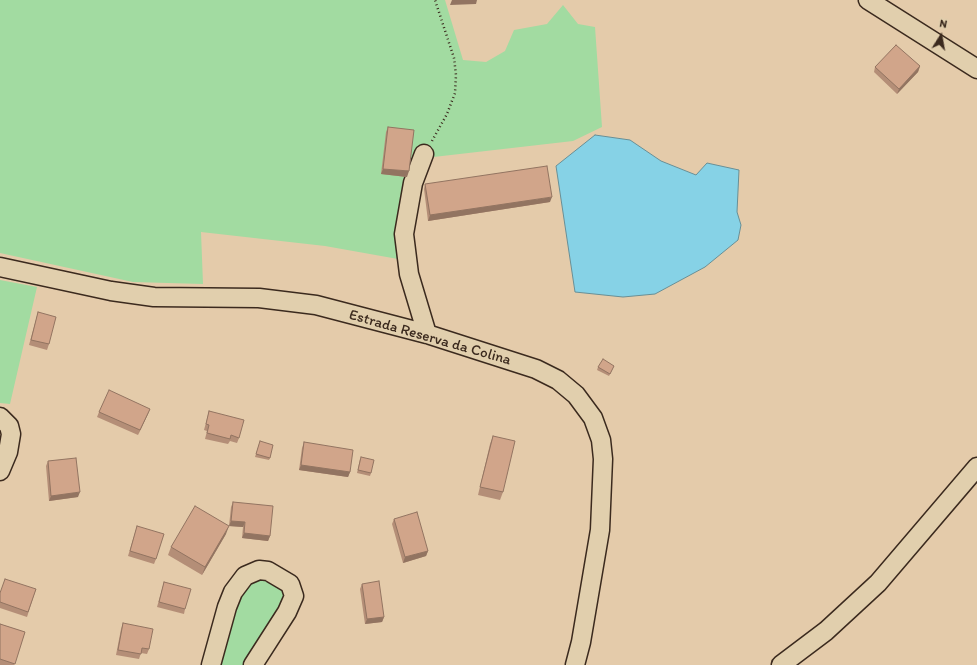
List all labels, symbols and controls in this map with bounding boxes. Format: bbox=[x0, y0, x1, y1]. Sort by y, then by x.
north arrow bbox=[921, 16, 961, 56]
text: N bbox=[938, 17, 948, 31]
street label: Estrada Reserva da Colina bbox=[347, 306, 513, 370]

